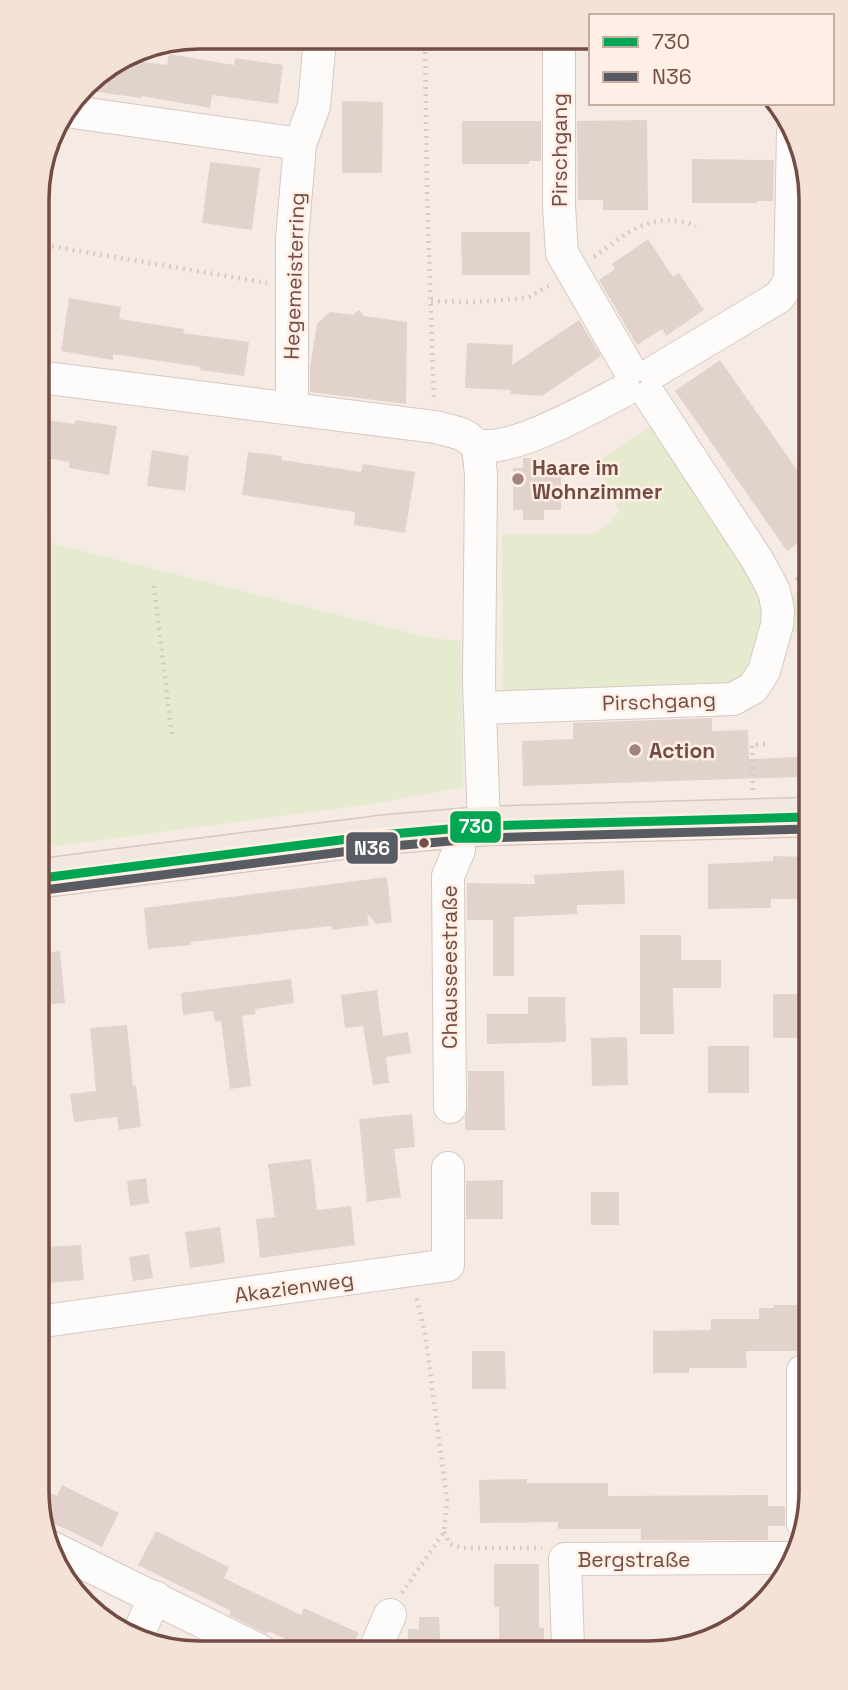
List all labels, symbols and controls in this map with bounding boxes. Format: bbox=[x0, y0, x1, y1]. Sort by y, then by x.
legend bbox=[589, 14, 834, 105]
text: 730 bbox=[652, 28, 690, 55]
text: N36 bbox=[652, 63, 691, 90]
street label: Pirschgang bbox=[546, 93, 573, 207]
street label: Hegemeisterring bbox=[278, 192, 310, 360]
place label: Haare im Wohnzimmer bbox=[532, 454, 662, 505]
marker: Haare im Wohnzimmer bbox=[510, 471, 526, 487]
street label: Pirschgang bbox=[602, 686, 716, 716]
place label: Action bbox=[649, 737, 715, 764]
marker: Action bbox=[627, 742, 643, 758]
line badge: 730 bbox=[449, 810, 502, 844]
text: 730 bbox=[459, 814, 493, 839]
line badge: N36 bbox=[345, 831, 399, 865]
text: N36 bbox=[354, 836, 390, 861]
unlabelled marker bbox=[417, 836, 431, 850]
street label: Chausseestraße bbox=[436, 885, 463, 1049]
street label: Akazienweg bbox=[233, 1265, 355, 1309]
street label: Bergstraße bbox=[577, 1546, 691, 1573]

